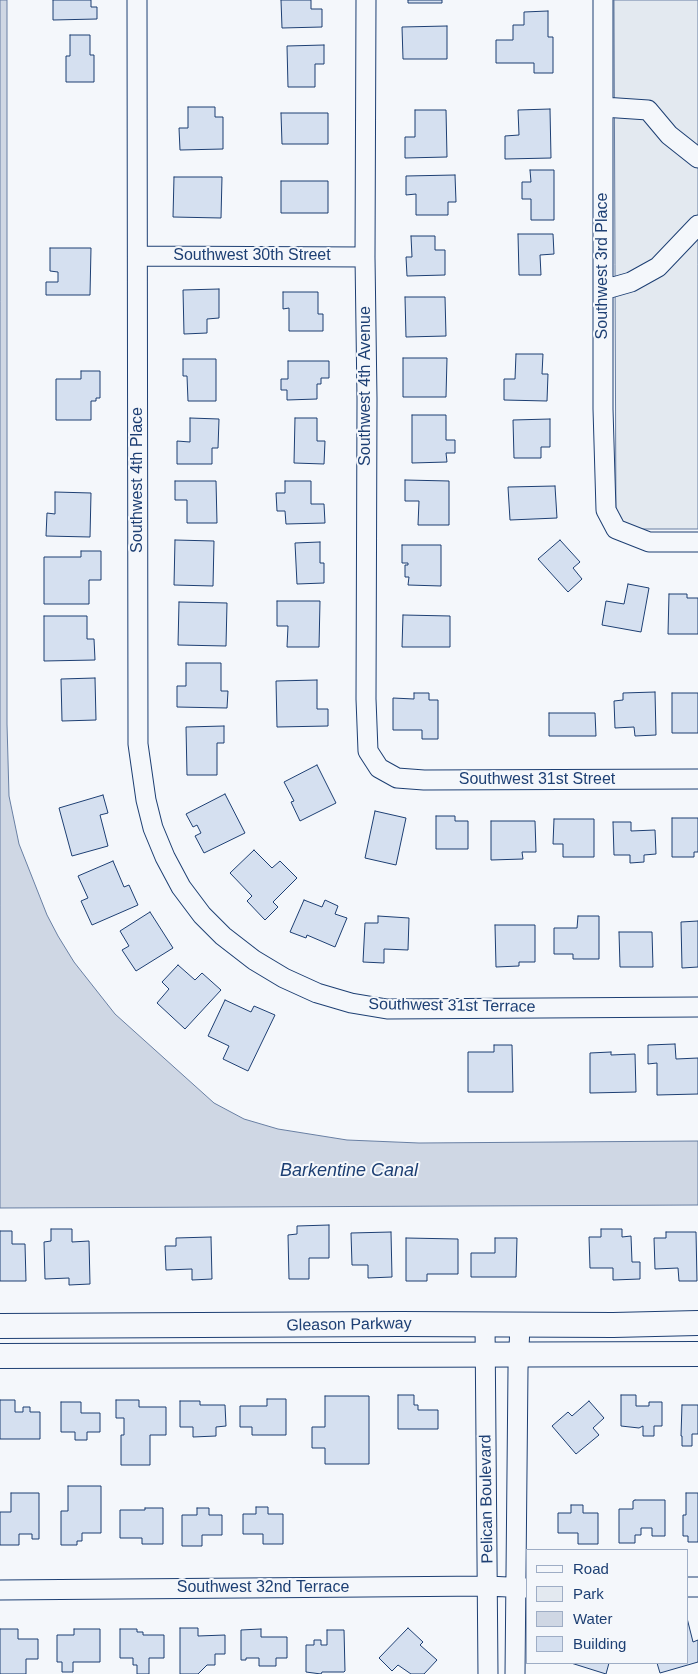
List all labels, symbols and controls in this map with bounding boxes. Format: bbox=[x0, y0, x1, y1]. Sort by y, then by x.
street label: Southwest 3rd Place bbox=[593, 193, 613, 339]
street label: Southwest 30th Street bbox=[173, 246, 331, 266]
street label: Southwest 4th Avenue bbox=[356, 306, 376, 466]
street label: Southwest 4th Place bbox=[128, 407, 148, 553]
street label: Southwest 31st Street bbox=[459, 770, 615, 790]
street label: Southwest 31st Terrace bbox=[368, 995, 536, 1017]
water label: Barkentine Canal bbox=[280, 1160, 418, 1182]
street label: Gleason Parkway bbox=[286, 1314, 412, 1336]
street label: Pelican Boulevard bbox=[476, 1434, 498, 1564]
legend bbox=[526, 1549, 688, 1664]
text: Road bbox=[573, 1560, 609, 1577]
street label: Southwest 32nd Terrace bbox=[177, 1578, 349, 1598]
text: Park bbox=[573, 1585, 604, 1602]
text: Water bbox=[573, 1610, 612, 1627]
text: Building bbox=[573, 1635, 626, 1652]

